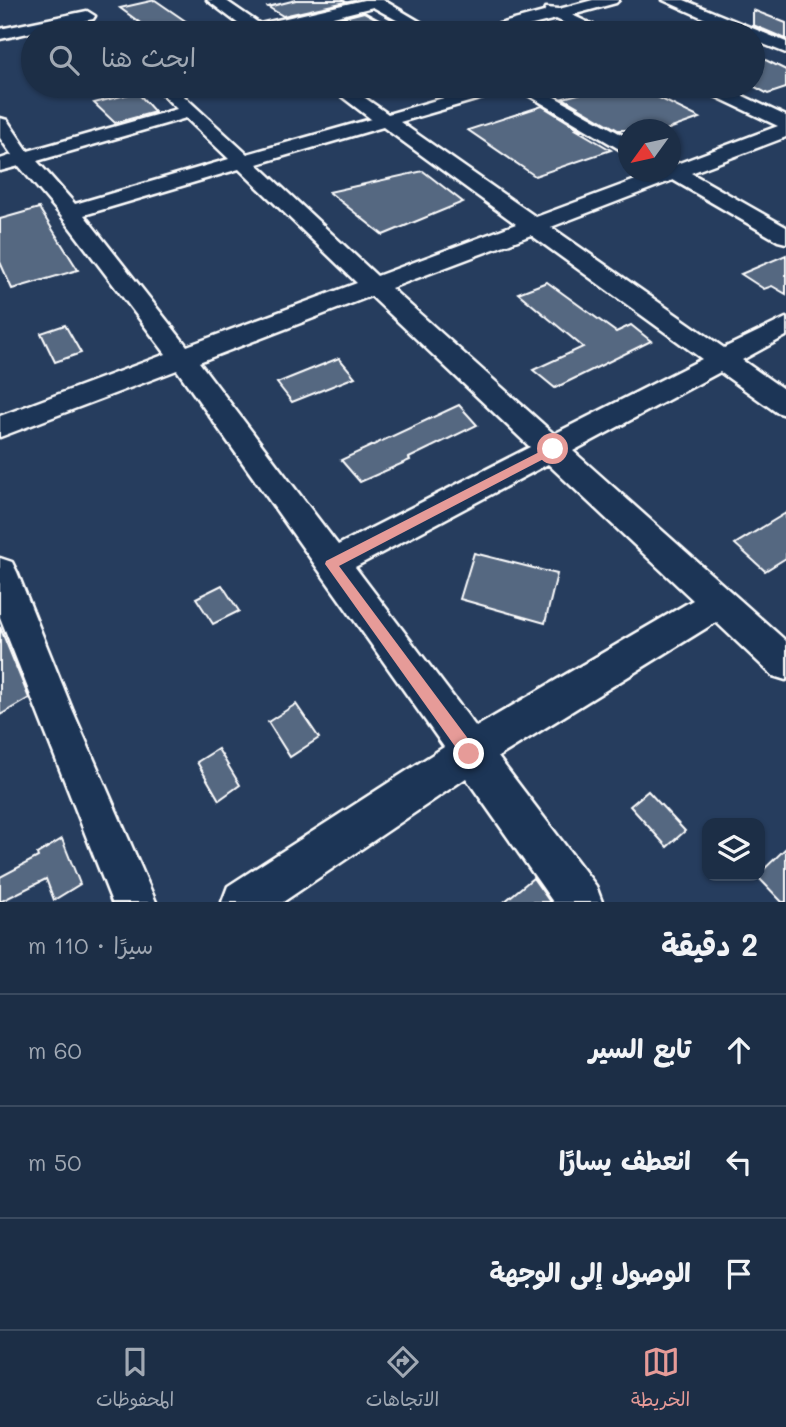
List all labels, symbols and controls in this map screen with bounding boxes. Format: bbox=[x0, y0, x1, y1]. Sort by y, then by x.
search box bbox=[21, 21, 765, 98]
text: ابحث هنا bbox=[101, 40, 196, 74]
icon: search bbox=[45, 41, 83, 79]
north arrow bbox=[618, 119, 681, 182]
route start bbox=[537, 433, 568, 464]
route end bbox=[453, 738, 484, 769]
map controls bbox=[702, 818, 765, 881]
button: layers bbox=[702, 818, 765, 881]
text: 2 دقيقة bbox=[661, 924, 758, 964]
text: سيرًا · 110 m bbox=[28, 930, 153, 960]
text: تابع السير bbox=[589, 1031, 691, 1065]
icon: ahead bbox=[720, 1031, 758, 1069]
text: 60 m bbox=[28, 1035, 82, 1065]
text: انعطف يسارًا bbox=[559, 1143, 691, 1177]
icon: left bbox=[720, 1143, 758, 1181]
text: 50 m bbox=[28, 1147, 81, 1177]
text: الوصول إلى الوجهة bbox=[489, 1255, 691, 1289]
icon: arrive bbox=[720, 1255, 758, 1293]
tab: المحفوظات bbox=[96, 1343, 174, 1416]
tab: الاتجاهات bbox=[366, 1343, 439, 1416]
tab: الخريطة bbox=[631, 1343, 690, 1416]

